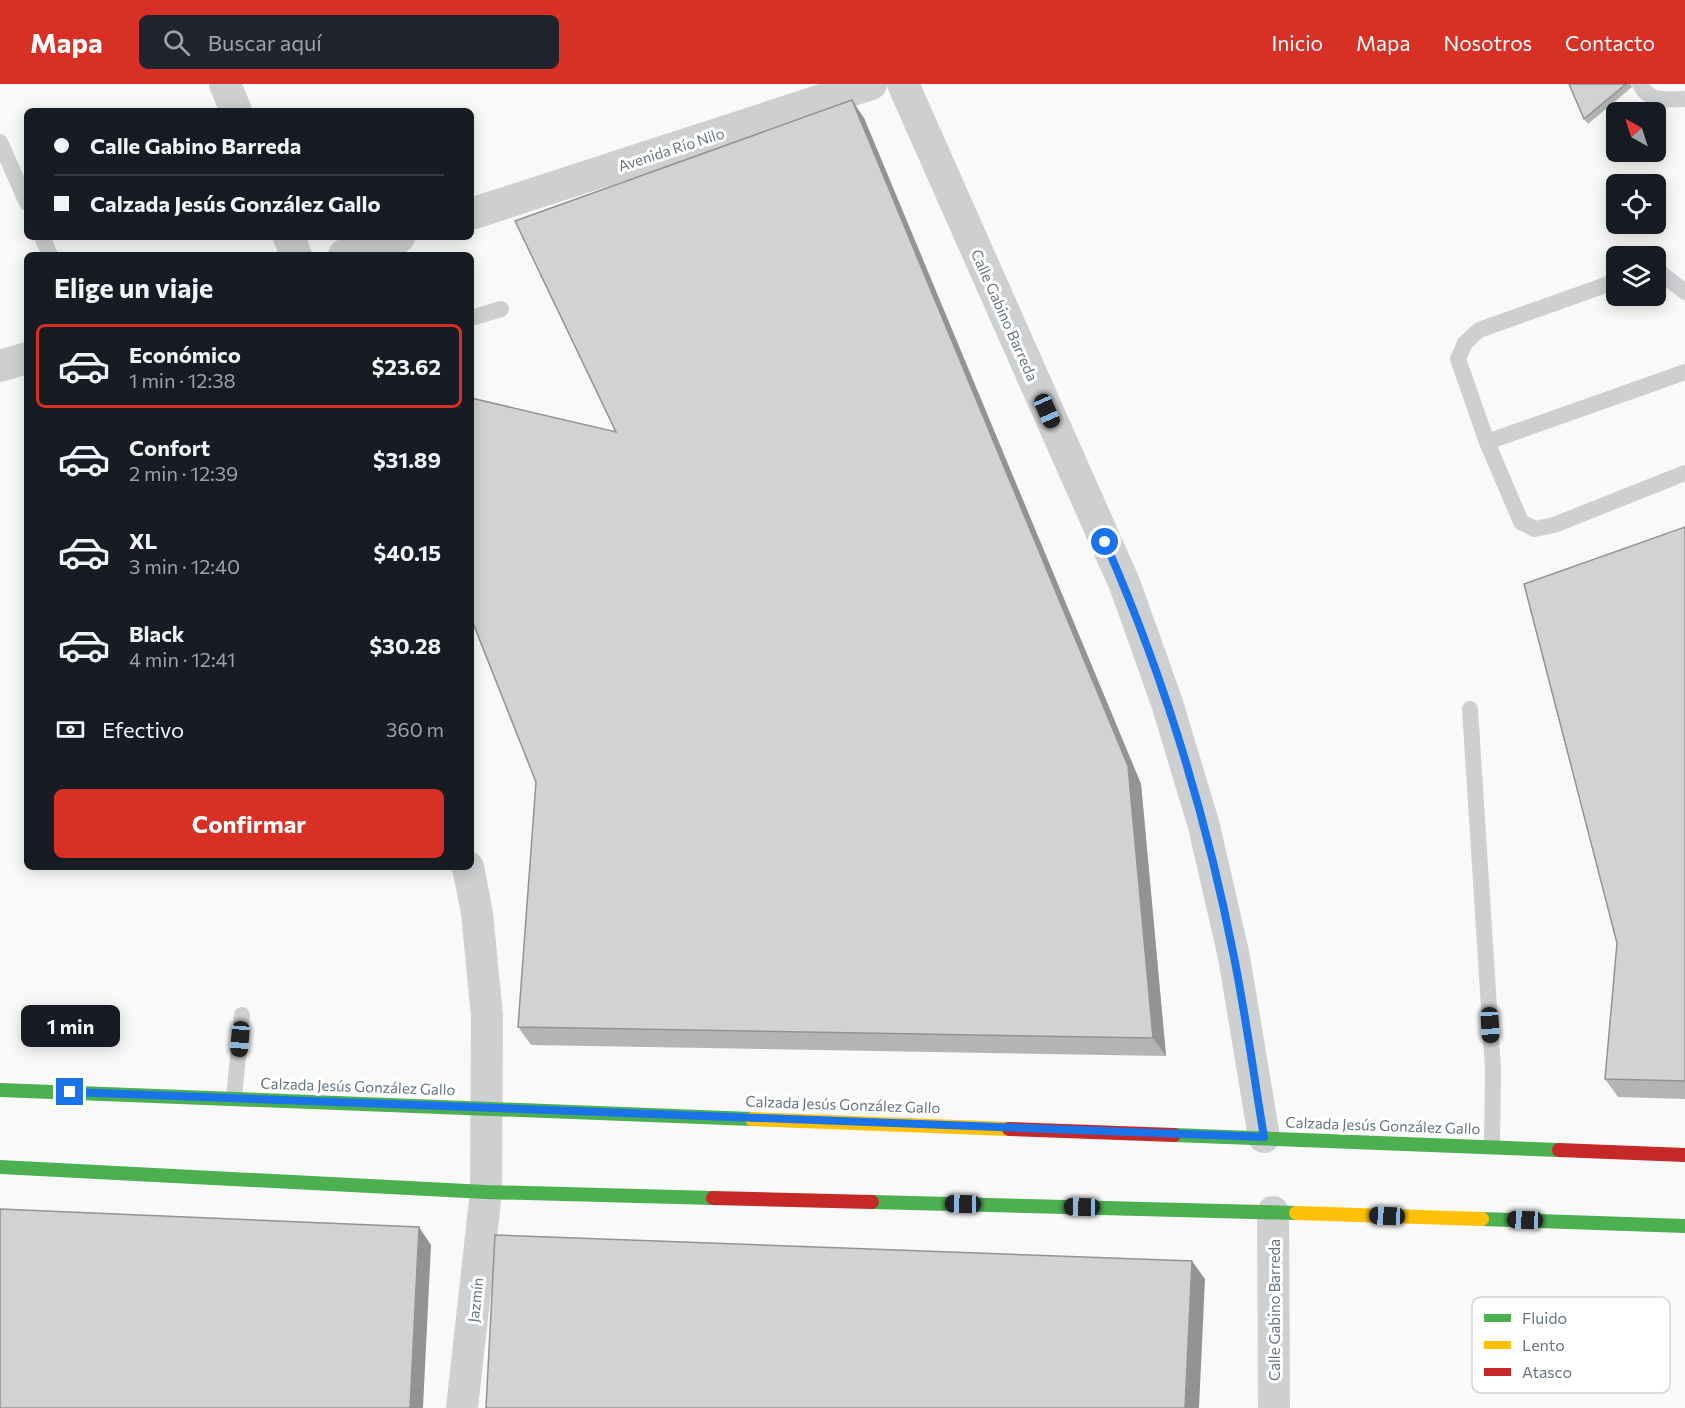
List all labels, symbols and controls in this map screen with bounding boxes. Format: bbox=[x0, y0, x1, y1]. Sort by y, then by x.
search box bbox=[139, 15, 559, 69]
text: Mapa bbox=[30, 25, 103, 59]
icon: search bbox=[160, 26, 193, 59]
text: Buscar aquí bbox=[208, 29, 322, 56]
text: Inicio bbox=[1271, 30, 1323, 55]
text: Mapa bbox=[1356, 30, 1410, 55]
text: Nosotros bbox=[1443, 30, 1532, 55]
text: Contacto bbox=[1565, 30, 1655, 55]
north arrow bbox=[1606, 102, 1666, 162]
map controls bbox=[1606, 102, 1666, 306]
street label: Avenida Río Nilo bbox=[616, 123, 726, 175]
text: Calle Gabino Barreda bbox=[90, 132, 301, 159]
button: locate bbox=[1606, 174, 1666, 234]
text: Calzada Jesús González Gallo bbox=[90, 190, 381, 217]
street label: Calle Gabino Barreda bbox=[968, 246, 1042, 384]
button: layers bbox=[1606, 246, 1666, 306]
text: Elige un viaje bbox=[54, 271, 213, 304]
icon: car bbox=[57, 339, 111, 393]
text: Económico bbox=[129, 341, 241, 368]
text: $23.62 bbox=[372, 353, 441, 380]
text: 1 min · 12:38 bbox=[129, 368, 236, 392]
car bbox=[1031, 391, 1063, 431]
icon: car bbox=[57, 432, 111, 486]
text: Confort bbox=[129, 434, 210, 461]
text: $31.89 bbox=[373, 446, 441, 473]
text: 2 min · 12:39 bbox=[129, 461, 238, 485]
icon: car bbox=[57, 525, 111, 579]
text: XL bbox=[129, 527, 157, 554]
route start bbox=[1091, 528, 1118, 555]
text: $40.15 bbox=[374, 539, 441, 566]
text: 3 min · 12:40 bbox=[129, 554, 240, 578]
icon: car bbox=[57, 618, 111, 672]
text: Black bbox=[129, 620, 184, 647]
text: $30.28 bbox=[369, 632, 441, 659]
text: 4 min · 12:41 bbox=[129, 647, 236, 671]
icon: cash bbox=[54, 713, 87, 746]
text: Efectivo bbox=[102, 716, 184, 743]
text: 360 m bbox=[386, 717, 444, 741]
button: Confirmar bbox=[54, 789, 444, 858]
callout: 1 min bbox=[20, 1005, 119, 1047]
car bbox=[1480, 1007, 1500, 1043]
text: 1 min bbox=[47, 1014, 94, 1038]
car bbox=[229, 1020, 251, 1058]
street label: Calzada Jesús González Gallo bbox=[260, 1074, 456, 1098]
route end bbox=[56, 1078, 83, 1105]
street label: Calzada Jesús González Gallo bbox=[745, 1092, 941, 1116]
street label: Calzada Jesús González Gallo bbox=[1285, 1113, 1481, 1137]
car bbox=[945, 1195, 981, 1213]
car bbox=[1064, 1198, 1100, 1216]
car bbox=[1369, 1206, 1405, 1226]
car bbox=[1507, 1210, 1543, 1230]
street label: Calle Gabino Barreda bbox=[1265, 1239, 1283, 1381]
street label: Jazmín bbox=[464, 1277, 486, 1323]
legend bbox=[1472, 1297, 1670, 1393]
text: Fluido bbox=[1522, 1308, 1567, 1327]
text: Lento bbox=[1522, 1335, 1565, 1354]
text: Atasco bbox=[1522, 1362, 1572, 1381]

